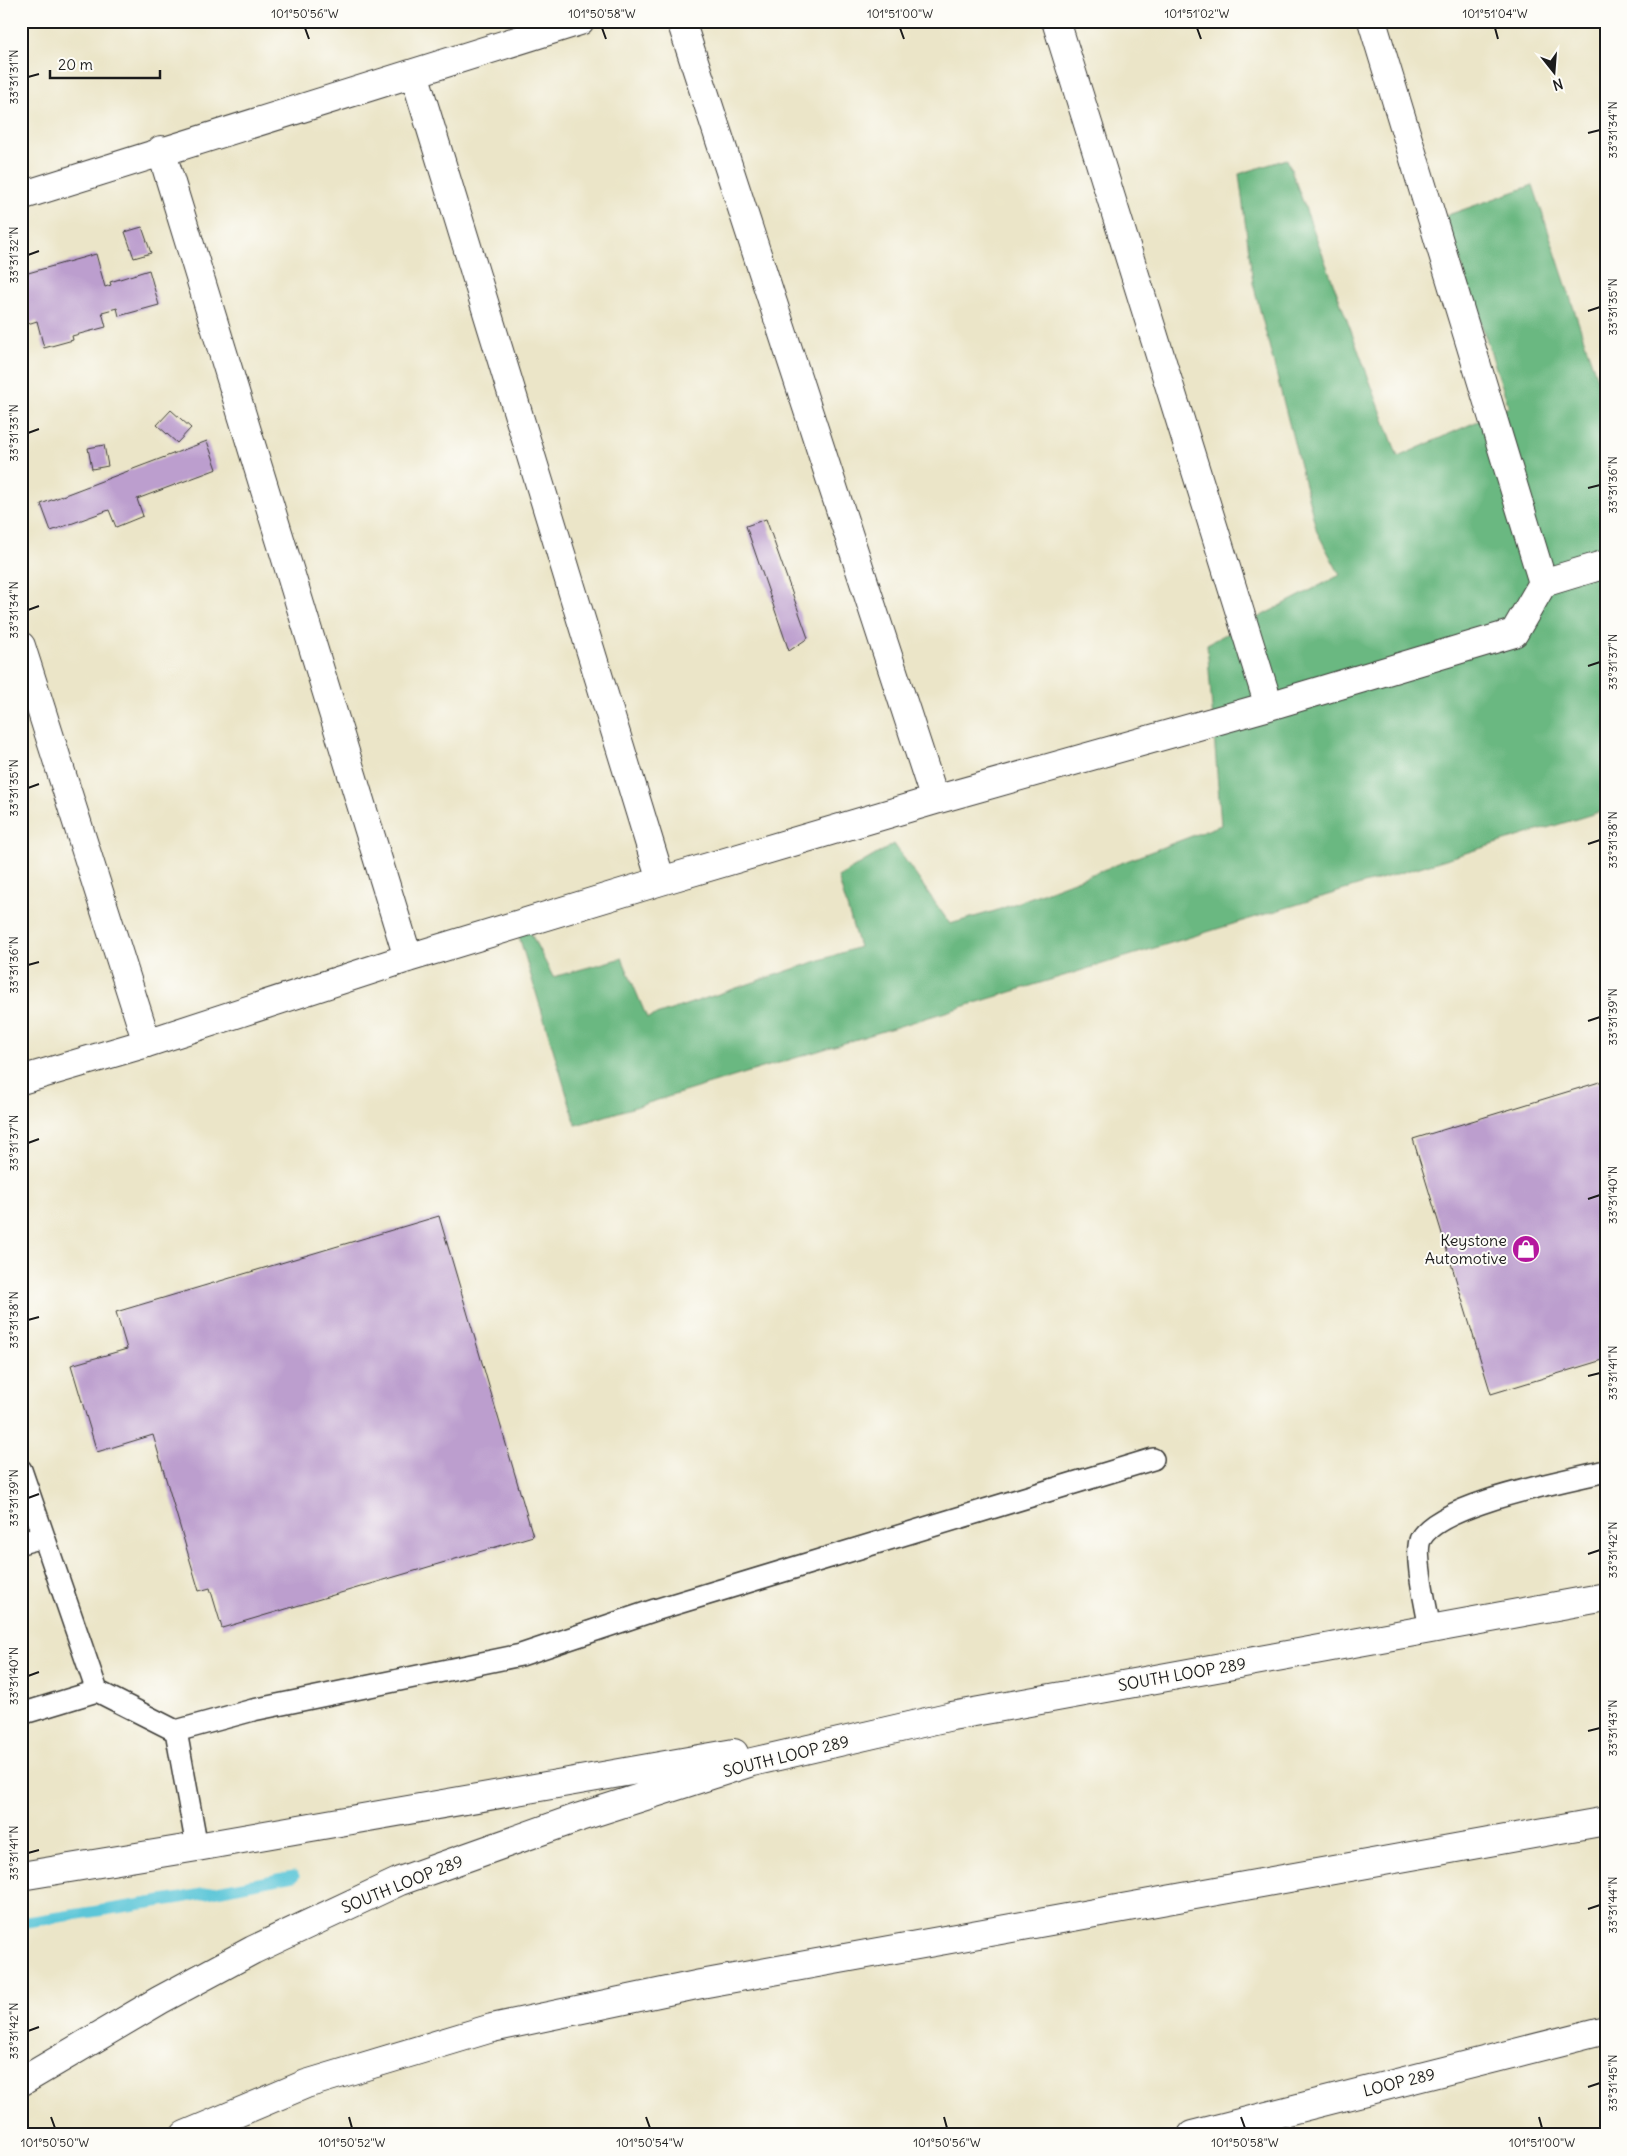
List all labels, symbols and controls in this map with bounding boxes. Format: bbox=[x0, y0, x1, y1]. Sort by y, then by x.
text: 101°50'56"W bbox=[271, 6, 339, 21]
text: 101°50'58"W bbox=[568, 6, 636, 21]
text: 101°51'00"W bbox=[867, 6, 933, 21]
text: 101°51'02"W bbox=[1165, 6, 1230, 21]
text: 101°51'04"W bbox=[1462, 6, 1528, 21]
scale bar bbox=[50, 48, 160, 80]
north arrow bbox=[1530, 48, 1580, 98]
text: 33°31'31"N bbox=[6, 49, 21, 105]
text: 20 m bbox=[58, 55, 93, 74]
text: N bbox=[1551, 74, 1565, 94]
text: 33°31'34"N bbox=[1605, 101, 1620, 159]
text: 33°31'32"N bbox=[6, 226, 21, 284]
text: 33°31'35"N bbox=[1605, 278, 1620, 336]
text: 33°31'33"N bbox=[6, 404, 21, 462]
text: 33°31'36"N bbox=[1605, 456, 1620, 514]
text: 33°31'34"N bbox=[6, 581, 21, 639]
text: 33°31'37"N bbox=[1605, 634, 1620, 690]
text: 33°31'35"N bbox=[6, 759, 21, 817]
text: 33°31'38"N bbox=[1605, 811, 1620, 869]
text: 33°31'36"N bbox=[6, 936, 21, 994]
text: 33°31'39"N bbox=[1605, 988, 1620, 1046]
text: 33°31'37"N bbox=[6, 1115, 21, 1171]
text: 33°31'40"N bbox=[1605, 1166, 1620, 1224]
place label: Keystone Automotive bbox=[1425, 1230, 1507, 1268]
shop icon: Keystone Automotive bbox=[1511, 1234, 1541, 1264]
text: 33°31'38"N bbox=[6, 1291, 21, 1349]
text: 33°31'41"N bbox=[1605, 1345, 1620, 1401]
text: 33°31'39"N bbox=[6, 1469, 21, 1527]
text: 33°31'42"N bbox=[1605, 1522, 1620, 1578]
text: 33°31'40"N bbox=[6, 1647, 21, 1705]
street label: SOUTH LOOP 289 bbox=[1117, 1653, 1247, 1695]
text: 33°31'43"N bbox=[1605, 1699, 1620, 1757]
street label: SOUTH LOOP 289 bbox=[721, 1731, 851, 1781]
text: 33°31'41"N bbox=[6, 1825, 21, 1881]
street label: SOUTH LOOP 289 bbox=[338, 1851, 466, 1917]
text: 33°31'44"N bbox=[1605, 1876, 1620, 1934]
text: 33°31'42"N bbox=[6, 2003, 21, 2059]
text: 33°31'45"N bbox=[1605, 2054, 1620, 2112]
street label: LOOP 289 bbox=[1361, 2063, 1437, 2101]
text: 101°50'50"W bbox=[21, 2135, 89, 2150]
text: 101°50'52"W bbox=[319, 2135, 386, 2150]
text: 101°50'54"W bbox=[616, 2135, 684, 2150]
text: 101°50'56"W bbox=[913, 2135, 981, 2150]
text: 101°50'58"W bbox=[1211, 2135, 1279, 2150]
text: 101°51'00"W bbox=[1509, 2135, 1575, 2150]

